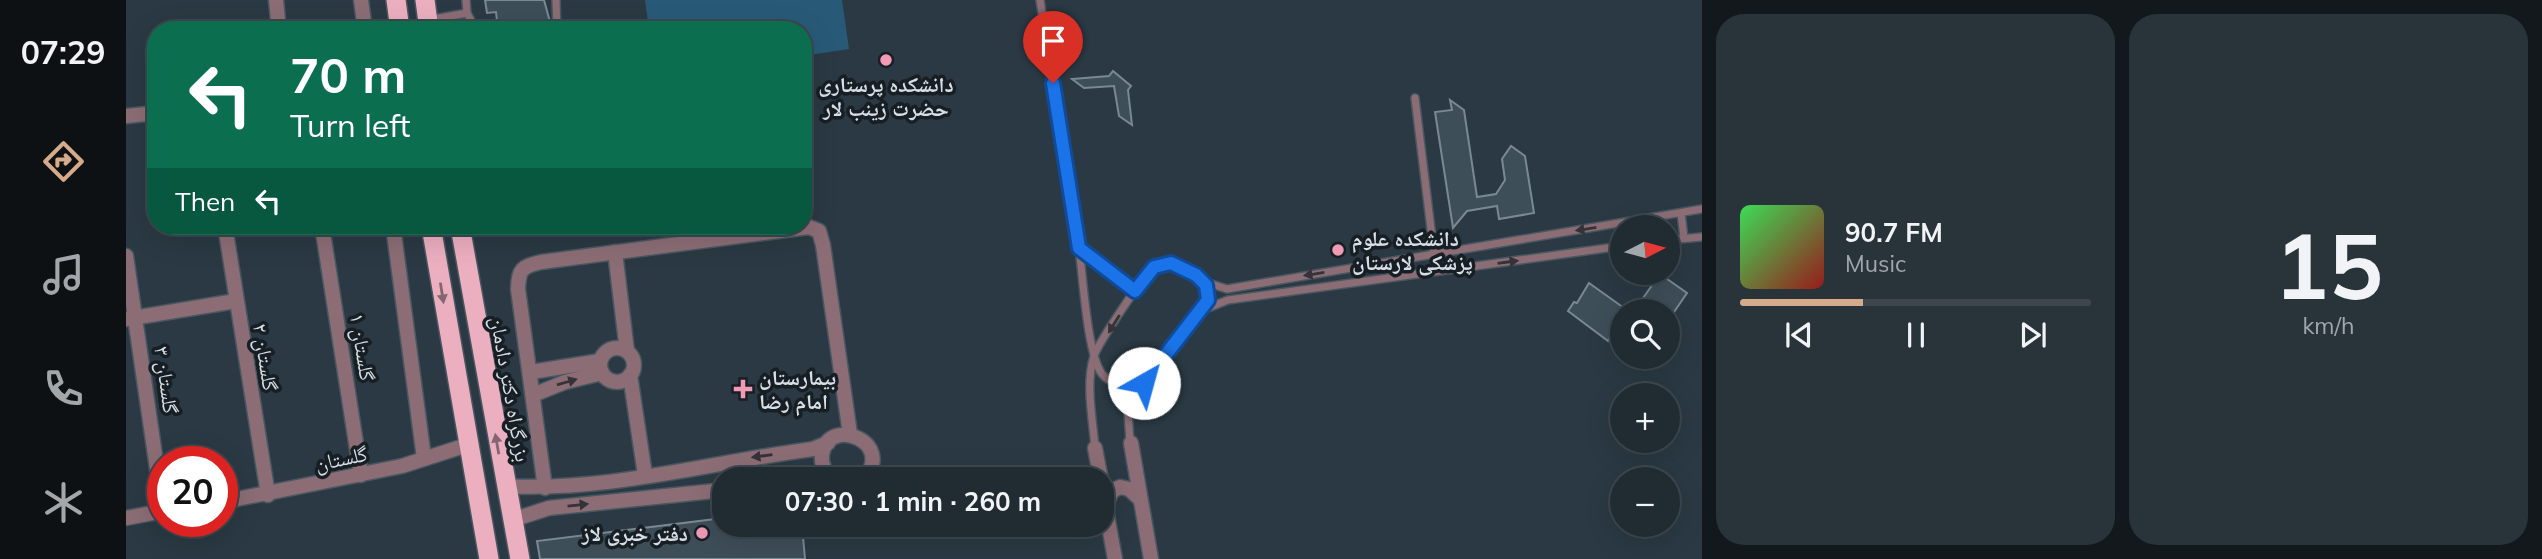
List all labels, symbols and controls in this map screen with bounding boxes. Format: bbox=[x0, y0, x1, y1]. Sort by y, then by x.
pin bbox=[1023, 11, 1083, 83]
icon: arrive bbox=[1034, 22, 1072, 60]
text: 07:29 bbox=[21, 32, 105, 72]
text: 70 m bbox=[290, 44, 406, 105]
icon: left bbox=[175, 49, 266, 140]
marker: دانشکده پرستاری حضرت زینب لار bbox=[878, 52, 894, 68]
place label: دانشکده پرستاری حضرت زینب لار bbox=[818, 71, 954, 121]
text: Turn left bbox=[290, 105, 410, 145]
icon: directions bbox=[39, 137, 88, 186]
icon: left bbox=[249, 182, 287, 220]
text: Then bbox=[175, 185, 235, 218]
text: 15 bbox=[2274, 208, 2383, 322]
north arrow bbox=[1610, 215, 1680, 285]
map controls bbox=[1610, 215, 1680, 537]
text: 90.7 FM bbox=[1845, 216, 1943, 249]
one-way arrow bbox=[1575, 224, 1597, 235]
place label: دانشکده علوم پزشکی لارستان bbox=[1352, 225, 1473, 276]
marker: دانشکده علوم پزشکی لارستان bbox=[1330, 242, 1346, 258]
text: Music bbox=[1845, 249, 1906, 278]
icon: music bbox=[39, 250, 88, 299]
one-way arrow bbox=[1497, 256, 1519, 267]
one-way arrow bbox=[1303, 269, 1325, 280]
one-way arrow bbox=[437, 282, 448, 304]
button: search bbox=[1610, 299, 1680, 369]
street label: گلستان ۱ bbox=[345, 311, 381, 383]
text: km/h bbox=[2302, 311, 2355, 340]
street label: بزرگراه دکتر دادمان bbox=[485, 314, 537, 464]
one-way arrow bbox=[1108, 314, 1121, 333]
icon: previous bbox=[1780, 316, 1818, 354]
icon: pause bbox=[1897, 316, 1935, 354]
icon: next bbox=[2014, 316, 2052, 354]
street label: گلستان ۲ bbox=[248, 321, 284, 393]
street label: گلستان ۳ bbox=[149, 345, 185, 416]
position arrow bbox=[1107, 346, 1181, 420]
icon: phone bbox=[39, 364, 88, 413]
place label: بیمارستان امام رضا bbox=[759, 364, 836, 416]
one-way arrow bbox=[556, 376, 578, 387]
marker: بیمارستان امام رضا bbox=[733, 379, 753, 399]
button: + bbox=[1610, 383, 1680, 453]
one-way arrow bbox=[491, 433, 502, 455]
street label: گلستان bbox=[312, 440, 370, 476]
speed limit sign: 20 bbox=[147, 446, 238, 537]
one-way arrow bbox=[751, 450, 773, 461]
button: − bbox=[1610, 467, 1680, 537]
icon: climate bbox=[39, 478, 88, 527]
text: 07:30 · 1 min · 260 m bbox=[785, 485, 1041, 518]
one-way arrow bbox=[567, 500, 589, 511]
place label: دفتر خبری لاز bbox=[581, 520, 688, 546]
marker: دفتر خبری لاز bbox=[694, 525, 710, 541]

